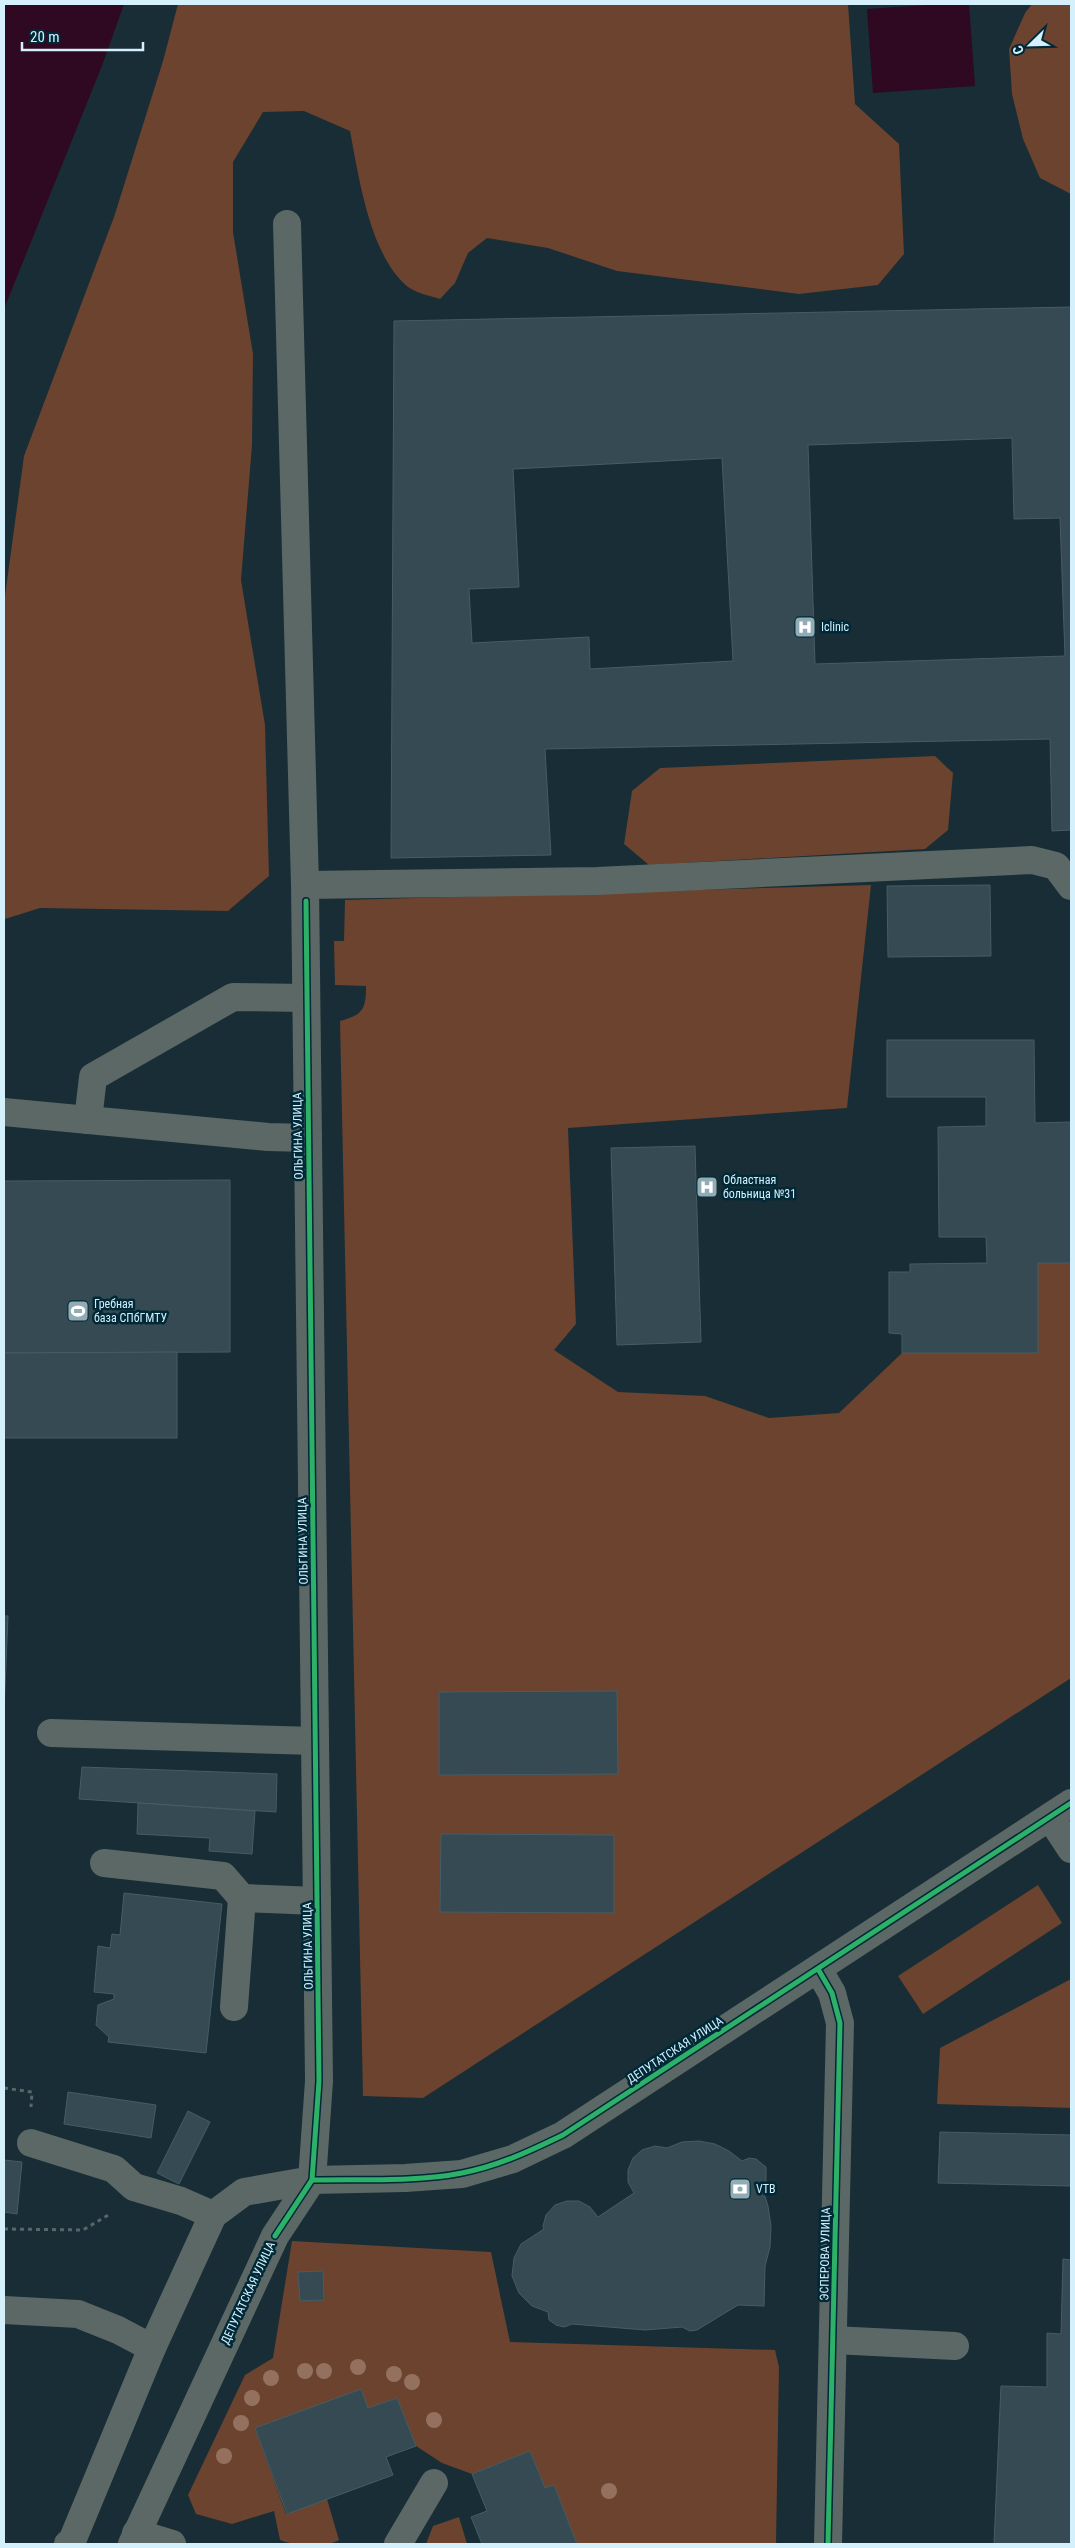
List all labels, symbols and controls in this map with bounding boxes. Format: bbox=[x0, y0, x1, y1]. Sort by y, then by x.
scale bar bbox=[22, 20, 144, 52]
north arrow bbox=[1005, 20, 1055, 70]
text: 20 m bbox=[30, 28, 60, 46]
text: С bbox=[1009, 43, 1027, 57]
hospital icon: Iclinic bbox=[793, 615, 817, 639]
place label: Iclinic bbox=[821, 620, 850, 634]
street label: ОЛЬГИНА УЛИЦА bbox=[290, 1092, 306, 1180]
place label: Областная больница №31 bbox=[723, 1173, 796, 1201]
hospital icon: Областная больница №31 bbox=[695, 1175, 719, 1199]
place label: Гребная база СПбГМТУ bbox=[94, 1297, 167, 1325]
sports icon: Гребная база СПбГМТУ bbox=[66, 1299, 90, 1323]
street label: ОЛЬГИНА УЛИЦА bbox=[295, 1497, 311, 1585]
street label: ОЛЬГИНА УЛИЦА bbox=[300, 1902, 316, 1990]
street label: ДЕПУТАТСКАЯ УЛИЦА bbox=[624, 2014, 726, 2086]
bank icon: VTB bbox=[728, 2177, 752, 2201]
place label: VTB bbox=[756, 2182, 776, 2196]
street label: ЭСПЕРОВА УЛИЦА bbox=[817, 2207, 833, 2301]
street label: ДЕПУТАТСКАЯ УЛИЦА bbox=[218, 2239, 278, 2347]

